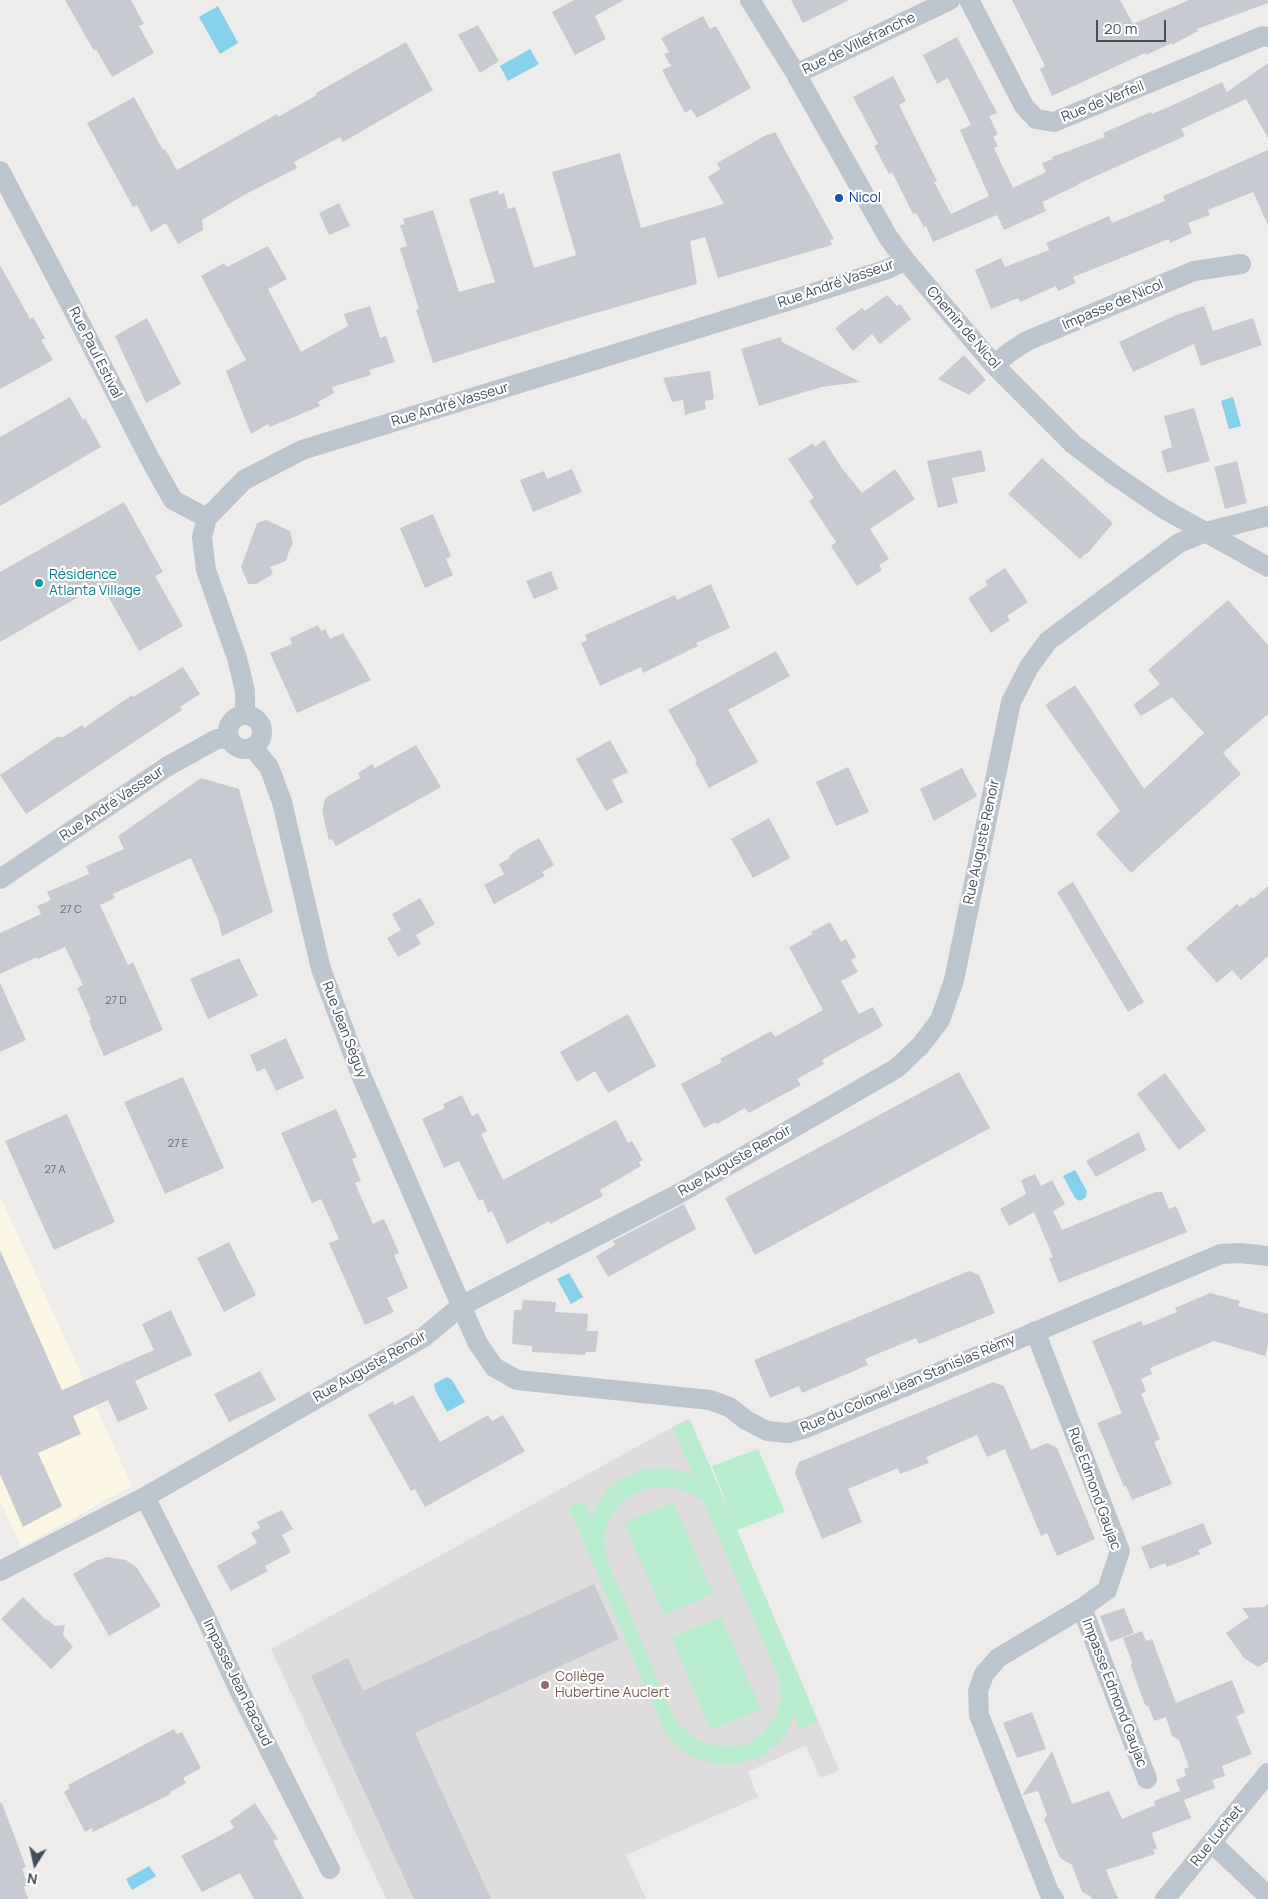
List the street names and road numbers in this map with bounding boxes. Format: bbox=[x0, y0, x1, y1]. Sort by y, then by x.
street label: Rue de Villefranche bbox=[800, 9, 918, 79]
street label: Rue de Verfeil bbox=[1059, 78, 1147, 126]
street label: Rue André Vasseur bbox=[776, 256, 896, 312]
street label: Impasse de Nicol bbox=[1060, 276, 1166, 334]
street label: Chemin de Nicol bbox=[923, 283, 1003, 373]
street label: Rue Paul Estival bbox=[65, 304, 125, 402]
street label: Rue André Vasseur bbox=[389, 379, 511, 431]
street label: Rue André Vasseur bbox=[57, 763, 167, 845]
street label: Rue Auguste Renoir bbox=[961, 778, 1003, 906]
street label: Rue Jean Séguy bbox=[318, 979, 370, 1081]
street label: Rue Auguste Renoir bbox=[676, 1122, 794, 1200]
street label: Rue Auguste Renoir bbox=[311, 1328, 429, 1406]
street label: Rue du Colonel Jean Stanislas Rémy bbox=[798, 1331, 1018, 1437]
street label: Rue Edmond Gaujac bbox=[1064, 1426, 1124, 1552]
street label: Impasse Edmond Gaujac bbox=[1078, 1616, 1150, 1770]
street label: Impasse Jean Racaud bbox=[199, 1617, 275, 1749]
street label: Rue Luchet bbox=[1187, 1802, 1247, 1870]

